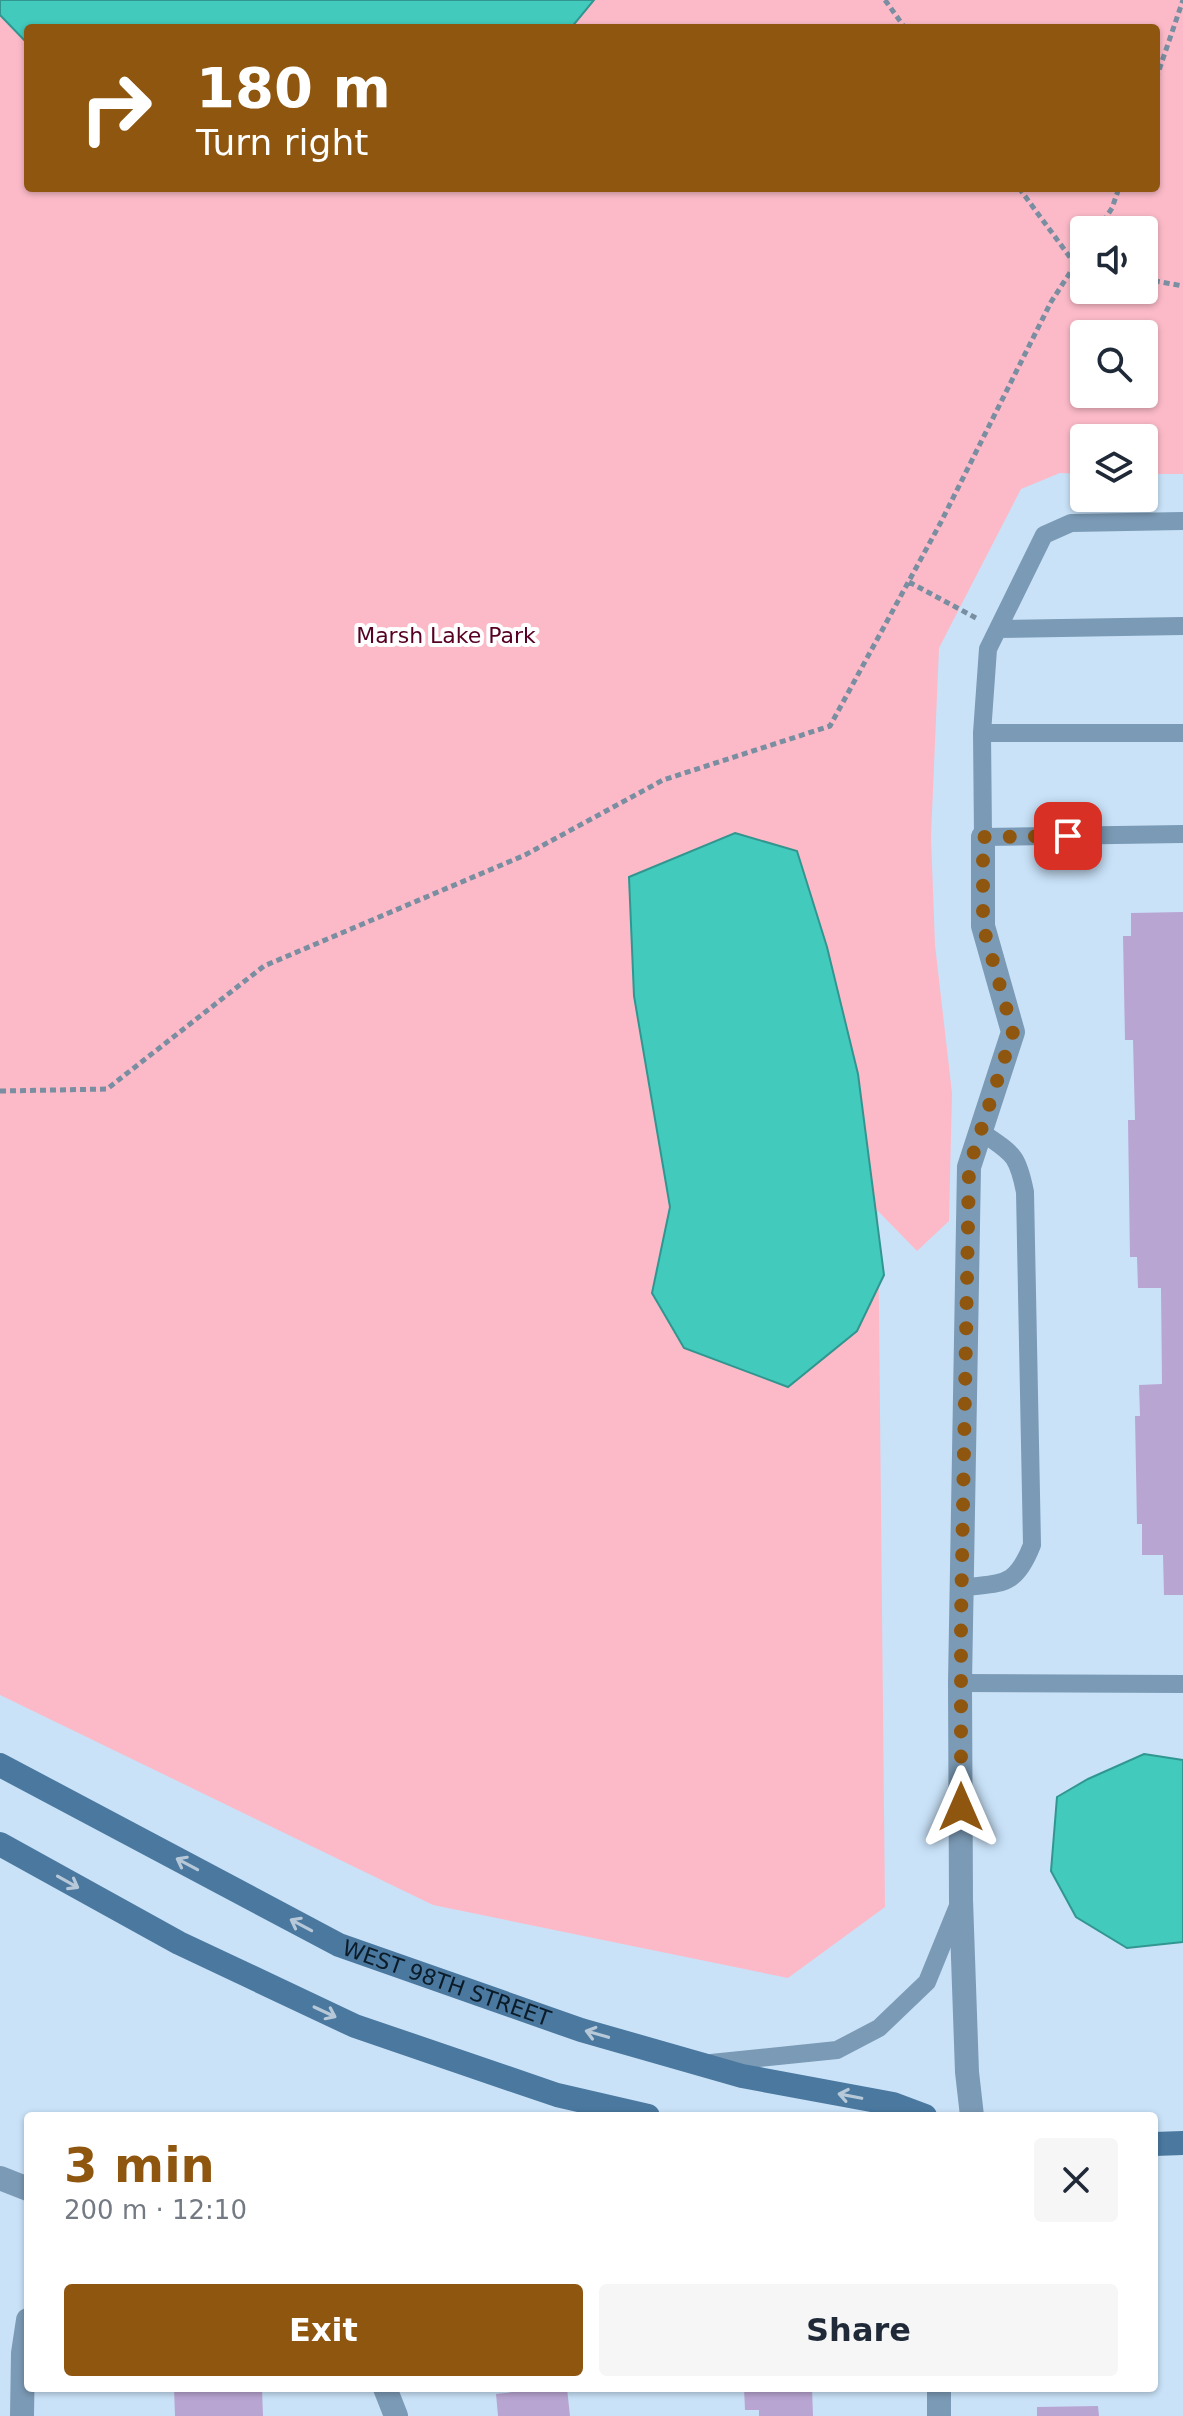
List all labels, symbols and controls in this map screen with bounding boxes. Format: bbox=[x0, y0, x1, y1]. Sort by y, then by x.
text: 180 m bbox=[196, 55, 391, 120]
icon: right bbox=[64, 56, 168, 160]
text: Turn right bbox=[196, 122, 368, 163]
map controls bbox=[1070, 216, 1158, 512]
button: sound bbox=[1070, 216, 1158, 304]
button: search bbox=[1070, 320, 1158, 408]
button: layers bbox=[1070, 424, 1158, 512]
park label: Marsh Lake Park bbox=[356, 623, 536, 648]
pin bbox=[1034, 802, 1102, 870]
icon: arrive bbox=[1046, 814, 1090, 858]
position arrow bbox=[919, 1765, 1003, 1849]
one-way arrow bbox=[175, 1856, 199, 1872]
one-way arrow bbox=[56, 1875, 80, 1890]
one-way arrow bbox=[290, 1916, 314, 1932]
street label: WEST 98TH STREET bbox=[339, 1935, 555, 2031]
one-way arrow bbox=[313, 2005, 337, 2020]
one-way arrow bbox=[585, 2026, 611, 2041]
one-way arrow bbox=[837, 2088, 863, 2103]
text: 3 min bbox=[64, 2137, 215, 2193]
button: close bbox=[1034, 2138, 1118, 2222]
text: 200 m · 12:10 bbox=[64, 2195, 247, 2225]
button: Exit bbox=[64, 2284, 583, 2376]
button: Share bbox=[599, 2284, 1118, 2376]

